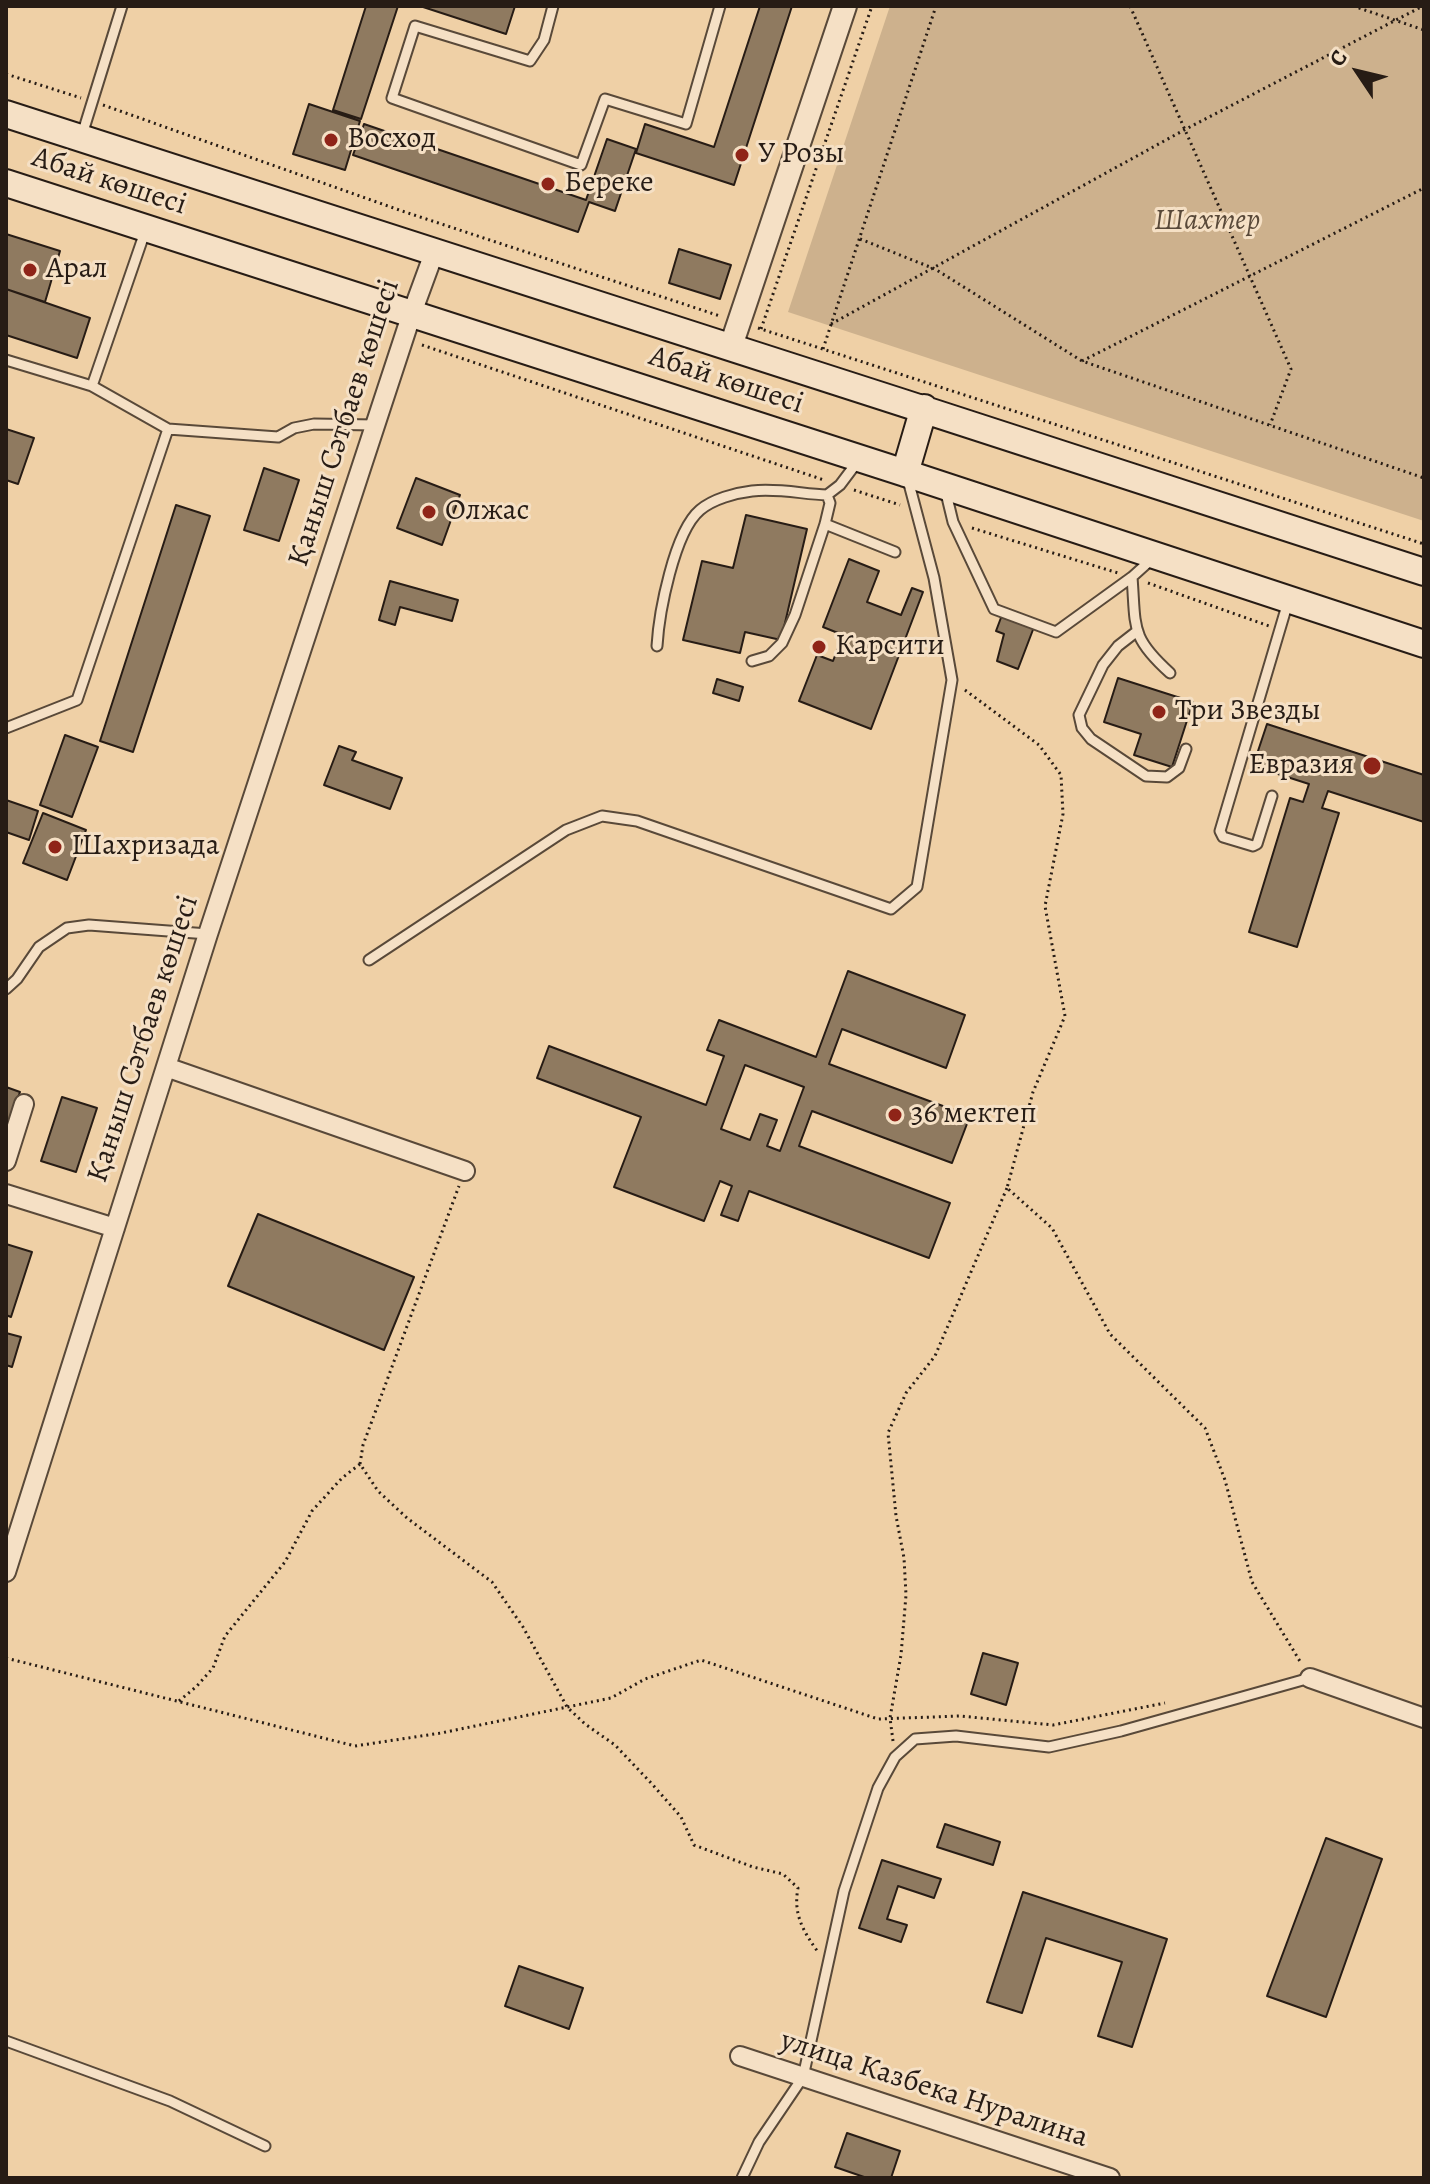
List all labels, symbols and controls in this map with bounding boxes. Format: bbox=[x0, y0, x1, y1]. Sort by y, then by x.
north arrow bbox=[1318, 32, 1398, 112]
text: С bbox=[1322, 44, 1355, 72]
place label: Восход bbox=[347, 122, 436, 158]
marker: Восход bbox=[322, 131, 340, 149]
place label: У Розы bbox=[758, 137, 845, 173]
street label: Абай көшесі bbox=[27, 140, 191, 224]
marker: У Розы bbox=[733, 146, 751, 164]
place label: Береке bbox=[564, 166, 654, 202]
marker: Береке bbox=[539, 175, 557, 193]
park label: Шахтер bbox=[1154, 204, 1260, 240]
place label: Арал bbox=[46, 252, 107, 288]
marker: Арал bbox=[21, 261, 39, 279]
street label: Қаныш Сәтбаев көшесі bbox=[282, 275, 408, 571]
street label: Абай көшесі bbox=[644, 339, 808, 423]
place label: Олжас bbox=[445, 494, 529, 530]
marker: Олжас bbox=[420, 503, 438, 521]
place label: Карсити bbox=[835, 629, 945, 665]
marker: Карсити bbox=[810, 638, 828, 656]
place label: Три Звезды bbox=[1175, 694, 1321, 730]
marker: Три Звезды bbox=[1150, 703, 1168, 721]
place label: Евразия bbox=[1248, 748, 1354, 784]
marker: Евразия bbox=[1361, 755, 1383, 777]
place label: Шахризада bbox=[71, 829, 220, 865]
marker: Шахризада bbox=[46, 838, 64, 856]
street label: Қаныш Сәтбаев көшесі bbox=[81, 891, 207, 1187]
place label: 36 мектеп bbox=[911, 1097, 1037, 1133]
marker: 36 мектеп bbox=[886, 1106, 904, 1124]
street label: улица Казбека Нуралина bbox=[776, 2023, 1092, 2157]

